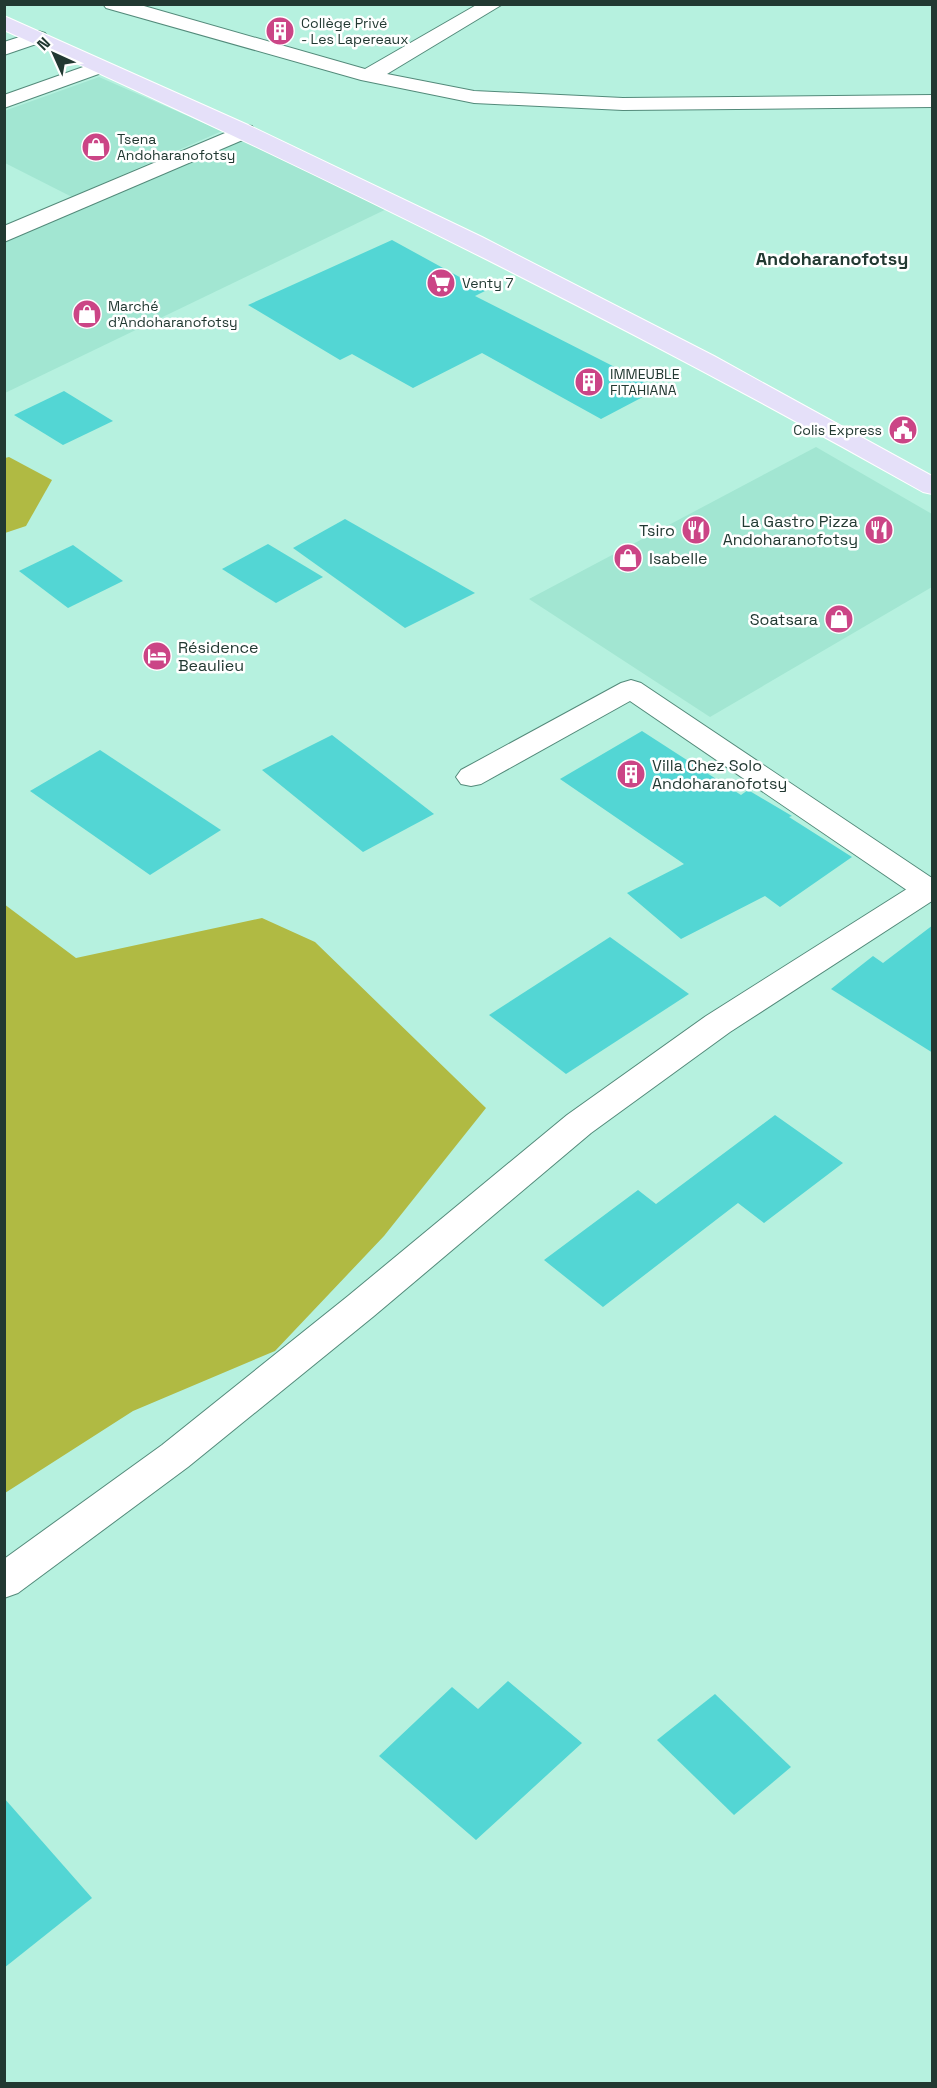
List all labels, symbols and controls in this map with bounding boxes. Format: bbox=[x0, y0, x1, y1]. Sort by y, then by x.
place label: Collège Privé - Les Lapereaux bbox=[301, 14, 408, 48]
building icon: Collège Privé - Les Lapereaux bbox=[264, 15, 296, 47]
north arrow bbox=[24, 24, 84, 84]
text: N bbox=[33, 33, 55, 55]
place label: Tsena Andoharanofotsy bbox=[117, 130, 235, 164]
shop icon: Tsena Andoharanofotsy bbox=[80, 131, 112, 163]
district label: Andoharanofotsy bbox=[756, 247, 908, 270]
supermarket icon: Venty 7 bbox=[425, 267, 457, 299]
place label: Venty 7 bbox=[462, 274, 513, 292]
place label: Marché d'Andoharanofotsy bbox=[108, 297, 238, 331]
shop icon: Marché d'Andoharanofotsy bbox=[71, 298, 103, 330]
place label: IMMEUBLE FITAHIANA bbox=[610, 365, 680, 399]
building icon: IMMEUBLE FITAHIANA bbox=[573, 366, 605, 398]
public building icon: Colis Express bbox=[887, 414, 919, 446]
place label: Colis Express bbox=[793, 421, 882, 439]
place label: La Gastro Pizza Andoharanofotsy bbox=[723, 511, 858, 550]
restaurant icon: Tsiro bbox=[680, 514, 712, 546]
restaurant icon: La Gastro Pizza Andoharanofotsy bbox=[863, 514, 895, 546]
place label: Tsiro bbox=[639, 520, 675, 541]
shop icon: Isabelle bbox=[612, 542, 644, 574]
place label: Isabelle bbox=[649, 548, 708, 569]
shop icon: Soatsara bbox=[823, 603, 855, 635]
place label: Soatsara bbox=[750, 609, 818, 630]
place label: Résidence Beaulieu bbox=[178, 637, 259, 676]
hotel icon: Résidence Beaulieu bbox=[141, 640, 173, 672]
place label: Villa Chez Solo Andoharanofotsy bbox=[652, 755, 787, 794]
building icon: Villa Chez Solo Andoharanofotsy bbox=[615, 758, 647, 790]

